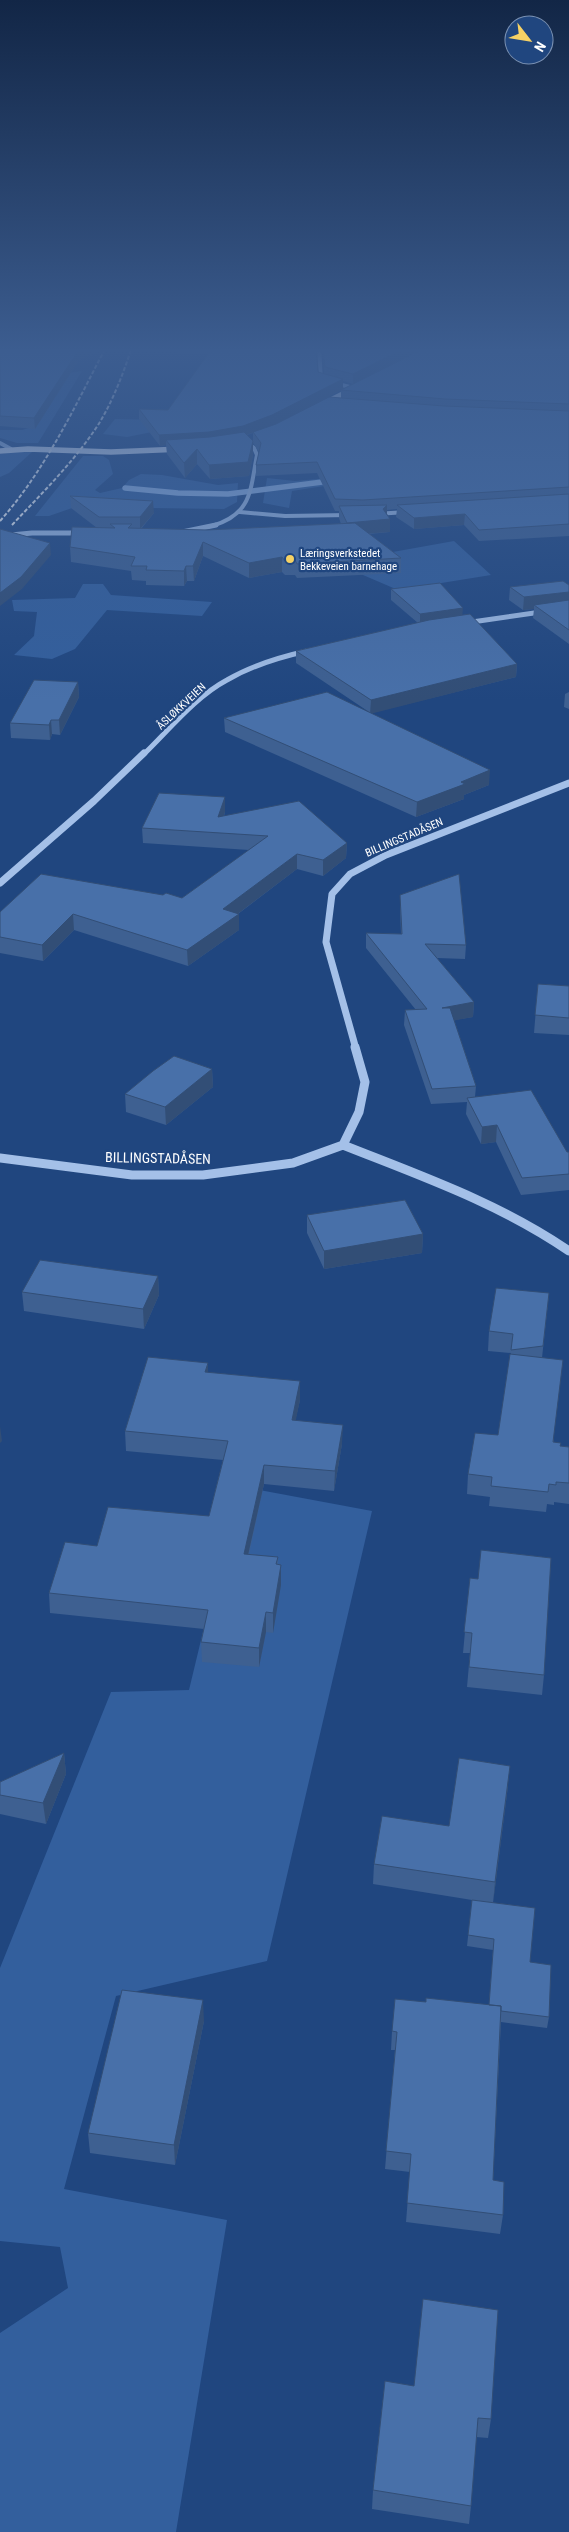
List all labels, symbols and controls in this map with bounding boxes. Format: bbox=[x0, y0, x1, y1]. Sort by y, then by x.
north arrow bbox=[504, 15, 554, 65]
text: N bbox=[531, 39, 549, 54]
place label: Læringsverkstedet Bekkeveien barnehage bbox=[300, 547, 397, 573]
marker: Læringsverkstedet Bekkeveien barnehage bbox=[284, 553, 296, 565]
street label: ÅSLØKKVEIEN bbox=[153, 680, 209, 732]
street label: BILLINGSTADÅSEN bbox=[363, 814, 445, 860]
street label: BILLINGSTADÅSEN bbox=[105, 1148, 211, 1167]

